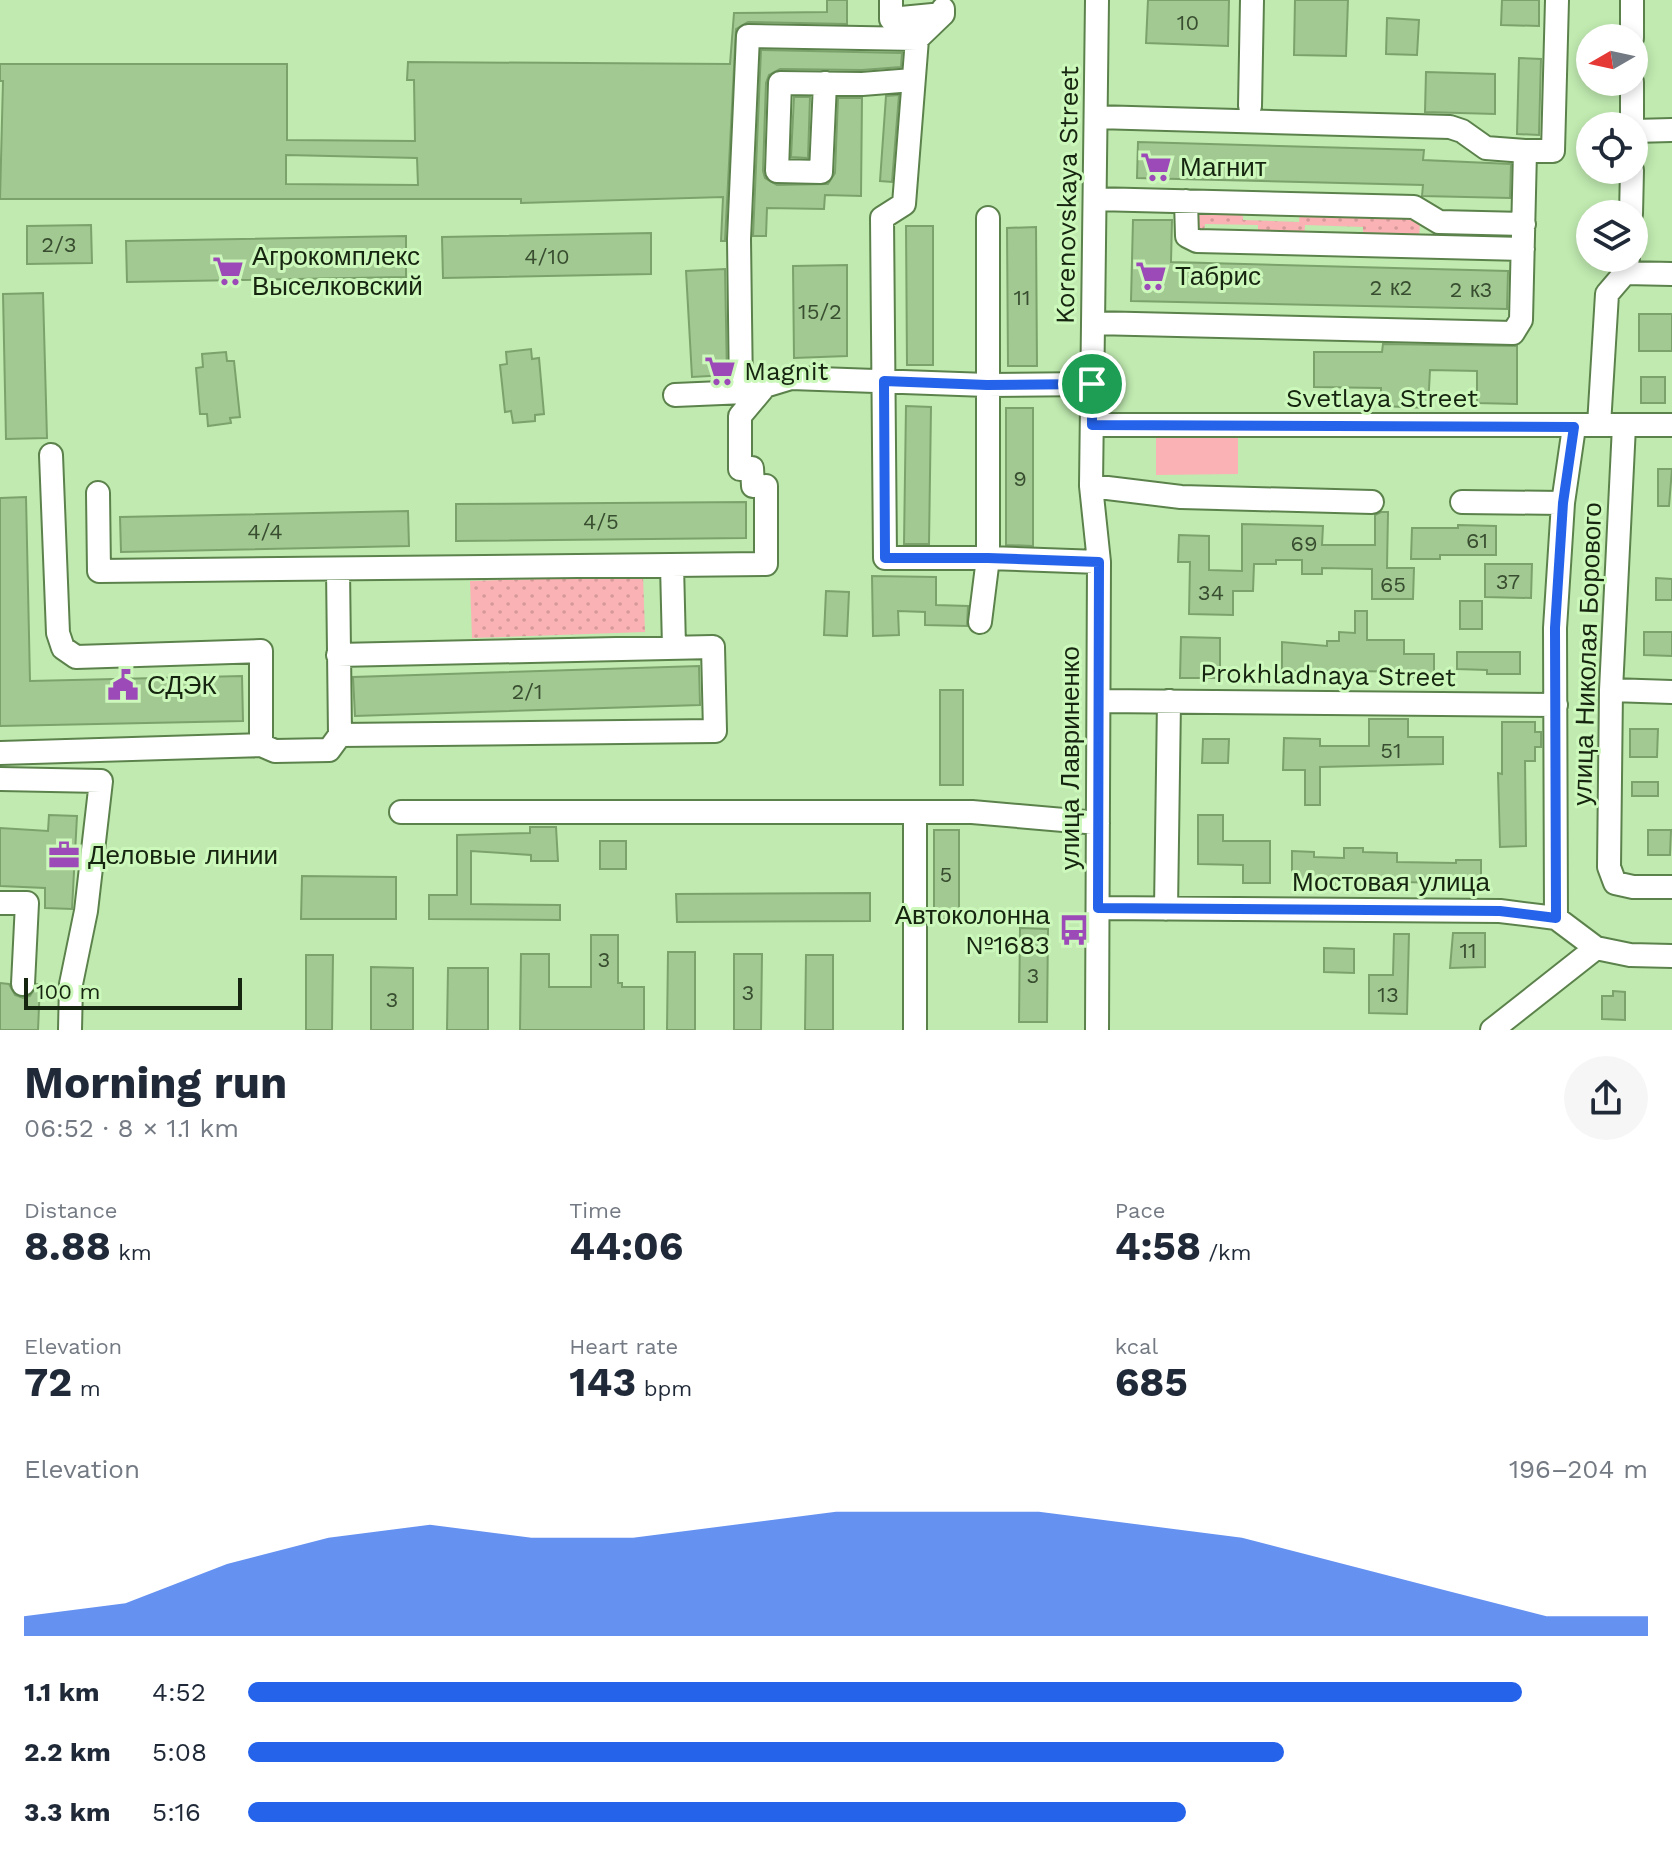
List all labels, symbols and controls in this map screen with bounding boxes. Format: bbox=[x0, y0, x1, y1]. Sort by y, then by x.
house number: 10 bbox=[1177, 10, 1199, 35]
north arrow bbox=[1576, 24, 1648, 96]
map controls bbox=[1576, 24, 1648, 272]
street label: Korenovskaya Street bbox=[1050, 66, 1084, 324]
button: locate bbox=[1576, 112, 1648, 184]
supermarket icon: Магнит bbox=[1139, 150, 1173, 184]
place label: Магнит bbox=[1180, 152, 1267, 182]
button: layers bbox=[1576, 200, 1648, 272]
house number: 2/3 bbox=[41, 232, 77, 257]
place label: Агрокомплекс Выселковский bbox=[252, 241, 423, 301]
house number: 4/10 bbox=[524, 244, 570, 269]
supermarket icon: Агрокомплекс Выселковский bbox=[211, 254, 245, 288]
supermarket icon: Табрис bbox=[1134, 259, 1168, 293]
place label: Табрис bbox=[1175, 261, 1261, 291]
house number: 2 к2 bbox=[1370, 275, 1412, 300]
house number: 2 к3 bbox=[1450, 277, 1492, 302]
house number: 11 bbox=[1013, 285, 1031, 310]
house number: 15/2 bbox=[798, 299, 842, 324]
pin bbox=[1058, 350, 1126, 418]
supermarket icon: Magnit bbox=[703, 354, 737, 388]
place label: Magnit bbox=[744, 356, 829, 386]
icon: arrive bbox=[1070, 362, 1114, 406]
street label: Svetlaya Street bbox=[1286, 383, 1478, 413]
house number: 9 bbox=[1013, 466, 1027, 491]
street label: улица Николая Борового bbox=[1567, 502, 1607, 806]
house number: 4/5 bbox=[583, 509, 619, 534]
house number: 4/4 bbox=[247, 519, 283, 544]
house number: 61 bbox=[1466, 528, 1488, 553]
house number: 69 bbox=[1291, 531, 1317, 556]
house number: 37 bbox=[1496, 569, 1520, 594]
house number: 65 bbox=[1380, 572, 1406, 597]
house number: 34 bbox=[1198, 580, 1224, 605]
street label: улица Лавриненко bbox=[1055, 646, 1085, 870]
street label: Prokhladnaya Street bbox=[1200, 658, 1456, 692]
public building icon: СДЭК bbox=[106, 668, 140, 702]
place label: СДЭК bbox=[147, 670, 217, 700]
house number: 2/1 bbox=[511, 679, 543, 704]
house number: 51 bbox=[1380, 738, 1402, 763]
office icon: Деловые линии bbox=[47, 838, 81, 872]
place label: Деловые линии bbox=[88, 840, 278, 870]
house number: 5 bbox=[940, 862, 952, 887]
street label: Мостовая улица bbox=[1292, 867, 1490, 897]
place label: Автоколонна №1683 bbox=[895, 900, 1051, 960]
bus stop icon: Автоколонна №1683 bbox=[1057, 913, 1091, 947]
house number: 11 bbox=[1459, 938, 1477, 963]
house number: 3 bbox=[598, 947, 610, 972]
house number: 3 bbox=[1027, 963, 1039, 988]
scale bar bbox=[24, 974, 242, 1010]
text: 100 m bbox=[36, 979, 100, 1004]
house number: 3 bbox=[742, 980, 754, 1005]
house number: 13 bbox=[1377, 982, 1399, 1007]
house number: 3 bbox=[386, 987, 398, 1012]
button: share bbox=[1564, 1056, 1648, 1140]
text: Morning run bbox=[24, 1057, 287, 1109]
text: 06:52 · 8 × 1.1 km bbox=[24, 1113, 239, 1143]
text: Distance bbox=[24, 1198, 118, 1223]
text: Time bbox=[569, 1198, 622, 1223]
text: Pace bbox=[1115, 1198, 1166, 1223]
text: 8.88 bbox=[24, 1223, 111, 1270]
text: 44:06 bbox=[569, 1223, 684, 1270]
text: 4:58 bbox=[1115, 1223, 1201, 1270]
text: km bbox=[111, 1240, 152, 1265]
text: /km bbox=[1201, 1240, 1252, 1265]
text: Elevation bbox=[24, 1334, 122, 1359]
text: Heart rate bbox=[569, 1334, 678, 1359]
text: kcal bbox=[1115, 1334, 1158, 1359]
text: 72 bbox=[24, 1359, 72, 1406]
text: 143 bbox=[569, 1359, 636, 1406]
text: 685 bbox=[1115, 1359, 1188, 1406]
text: m bbox=[72, 1376, 101, 1401]
text: bpm bbox=[636, 1376, 692, 1401]
text: Elevation bbox=[24, 1454, 140, 1484]
text: 196–204 m bbox=[1509, 1454, 1648, 1484]
text: 1.1 km bbox=[24, 1677, 99, 1707]
text: 4:52 bbox=[152, 1677, 206, 1707]
text: 2.2 km bbox=[24, 1737, 111, 1767]
text: 5:08 bbox=[152, 1737, 207, 1767]
text: 3.3 km bbox=[24, 1797, 110, 1827]
text: 5:16 bbox=[152, 1797, 201, 1827]

